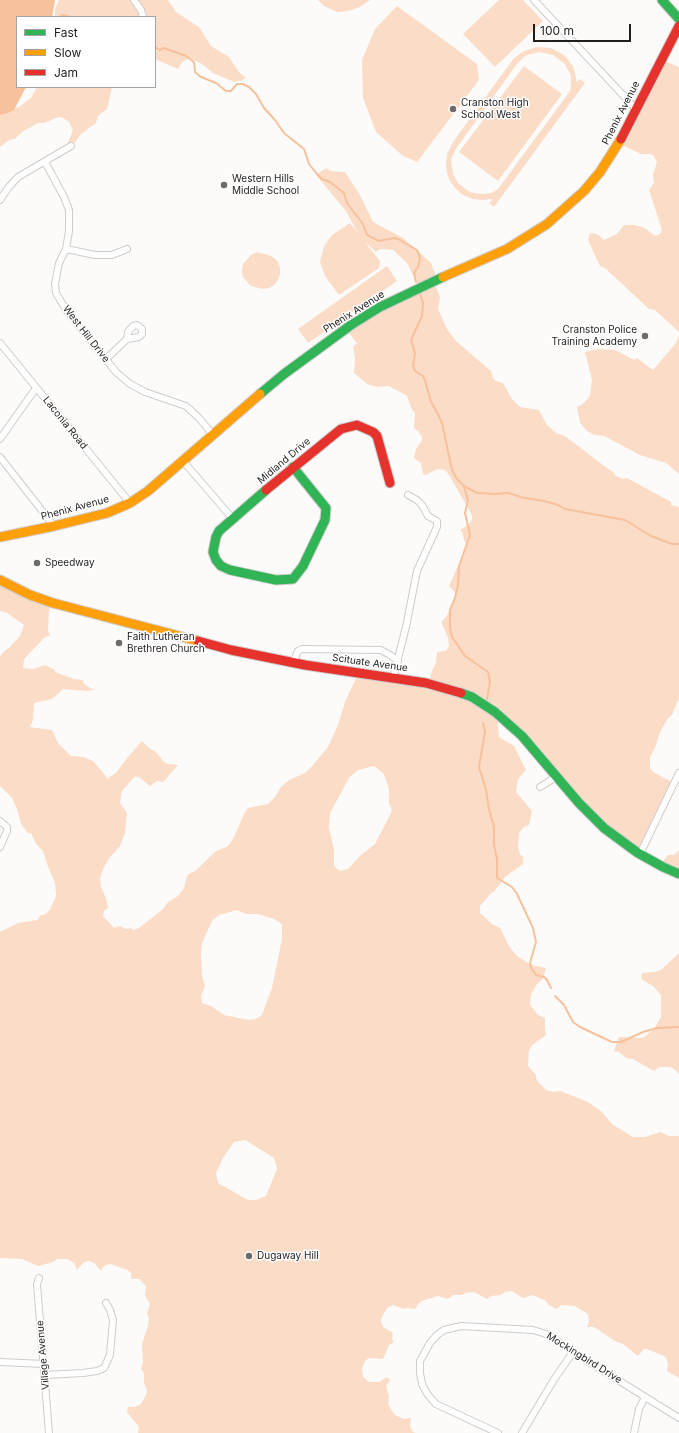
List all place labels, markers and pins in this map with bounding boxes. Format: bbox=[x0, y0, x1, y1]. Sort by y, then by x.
place label: Cranston High School West bbox=[461, 97, 529, 120]
marker: Cranston High School West bbox=[448, 104, 458, 114]
place label: Western Hills Middle School bbox=[232, 173, 299, 196]
marker: Western Hills Middle School bbox=[219, 180, 229, 190]
place label: Cranston Police Training Academy bbox=[552, 324, 637, 348]
marker: Cranston Police Training Academy bbox=[640, 331, 650, 341]
place label: Speedway bbox=[45, 557, 95, 569]
marker: Speedway bbox=[32, 558, 42, 568]
place label: Faith Lutheran Brethren Church bbox=[127, 631, 205, 654]
marker: Faith Lutheran Brethren Church bbox=[114, 638, 124, 648]
place label: Dugaway Hill bbox=[257, 1250, 319, 1262]
marker: Dugaway Hill bbox=[244, 1251, 254, 1261]

